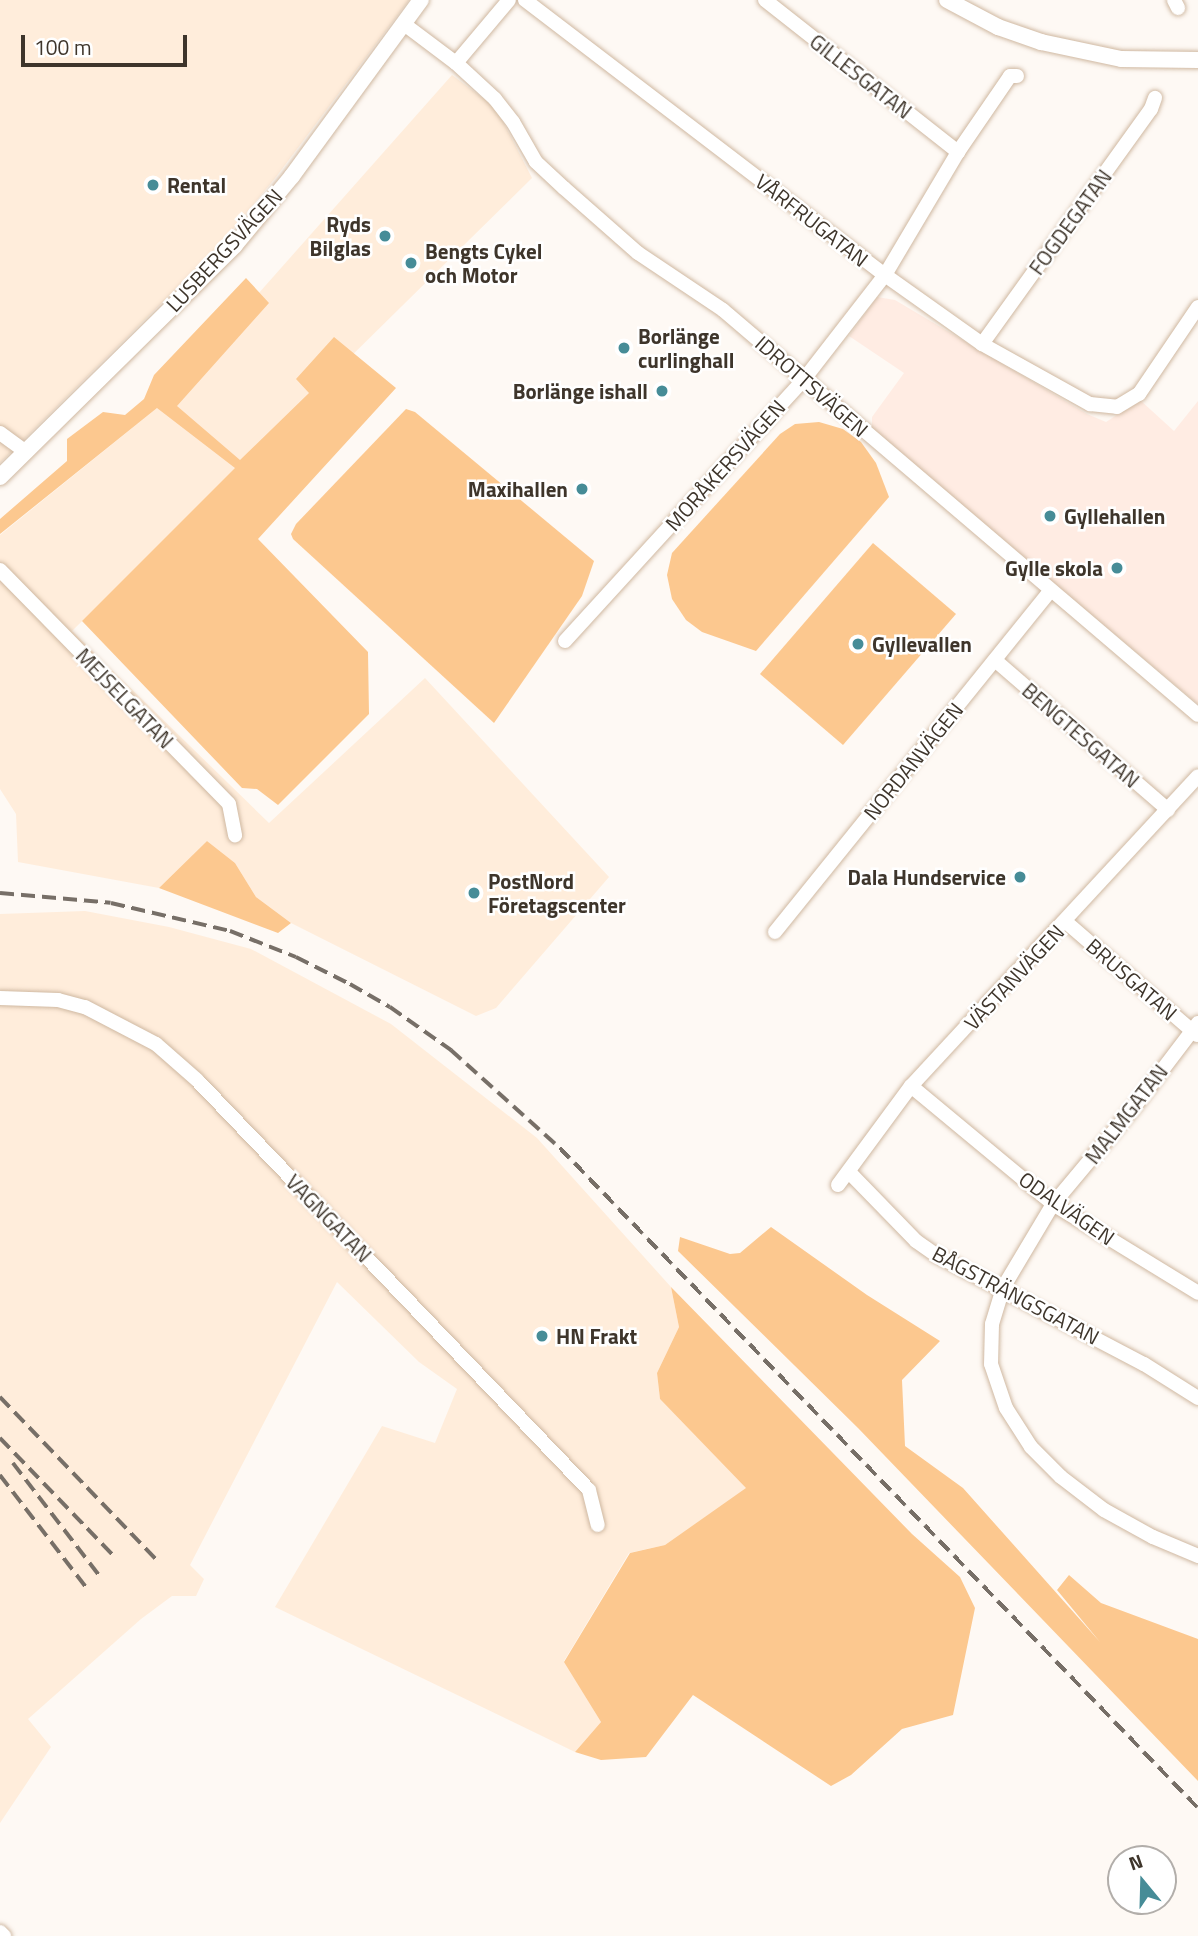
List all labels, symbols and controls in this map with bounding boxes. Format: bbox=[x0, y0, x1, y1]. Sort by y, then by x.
scale bar bbox=[24, 21, 191, 65]
street label: GILLESGATAN bbox=[805, 28, 917, 124]
text: 100 m bbox=[34, 31, 91, 63]
street label: FOGDEGATAN bbox=[1023, 164, 1117, 280]
street label: VÅRFRUGATAN bbox=[751, 168, 873, 272]
place label: Rental bbox=[167, 172, 226, 198]
marker: Rental bbox=[145, 177, 161, 193]
street label: LUSBERGSVÄGEN bbox=[161, 183, 287, 317]
place label: Ryds Bilglas bbox=[310, 211, 371, 261]
marker: Ryds Bilglas bbox=[377, 228, 393, 244]
place label: Bengts Cykel och Motor bbox=[425, 238, 542, 288]
marker: Bengts Cykel och Motor bbox=[403, 255, 419, 271]
place label: Borlänge curlinghall bbox=[638, 323, 734, 373]
street label: IDROTTSVÄGEN bbox=[751, 330, 873, 442]
marker: Borlänge curlinghall bbox=[616, 340, 632, 356]
place label: Borlänge ishall bbox=[513, 378, 648, 404]
marker: Borlänge ishall bbox=[654, 383, 670, 399]
street label: MORÅKERSVÄGEN bbox=[660, 394, 790, 536]
place label: Maxihallen bbox=[468, 476, 568, 502]
marker: Maxihallen bbox=[574, 481, 590, 497]
place label: Gyllehallen bbox=[1064, 503, 1165, 529]
marker: Gyllehallen bbox=[1042, 508, 1058, 524]
place label: Gylle skola bbox=[1005, 555, 1103, 581]
marker: Gylle skola bbox=[1109, 560, 1125, 576]
place label: Gyllevallen bbox=[872, 631, 972, 657]
marker: Gyllevallen bbox=[850, 636, 866, 652]
street label: MEJSELGATAN bbox=[71, 643, 179, 753]
street label: BENGTESGATAN bbox=[1017, 677, 1145, 793]
street label: NORDANVÄGEN bbox=[858, 697, 968, 825]
place label: Dala Hundservice bbox=[848, 864, 1006, 890]
place label: PostNord Företagscenter bbox=[488, 868, 626, 918]
marker: Dala Hundservice bbox=[1012, 869, 1028, 885]
marker: PostNord Företagscenter bbox=[466, 885, 482, 901]
street label: VÄSTANVÄGEN bbox=[959, 919, 1069, 1035]
street label: BRUSGATAN bbox=[1081, 933, 1183, 1025]
street label: MALMGATAN bbox=[1079, 1059, 1173, 1169]
street label: ODALVÄGEN bbox=[1014, 1166, 1120, 1250]
street label: VAGNGATAN bbox=[281, 1169, 377, 1267]
street label: BÅGSTRÄNGSGATAN bbox=[928, 1240, 1104, 1350]
place label: HN Frakt bbox=[556, 1323, 637, 1349]
marker: HN Frakt bbox=[534, 1328, 550, 1344]
north arrow bbox=[1107, 1845, 1177, 1915]
text: N bbox=[1125, 1846, 1147, 1877]

